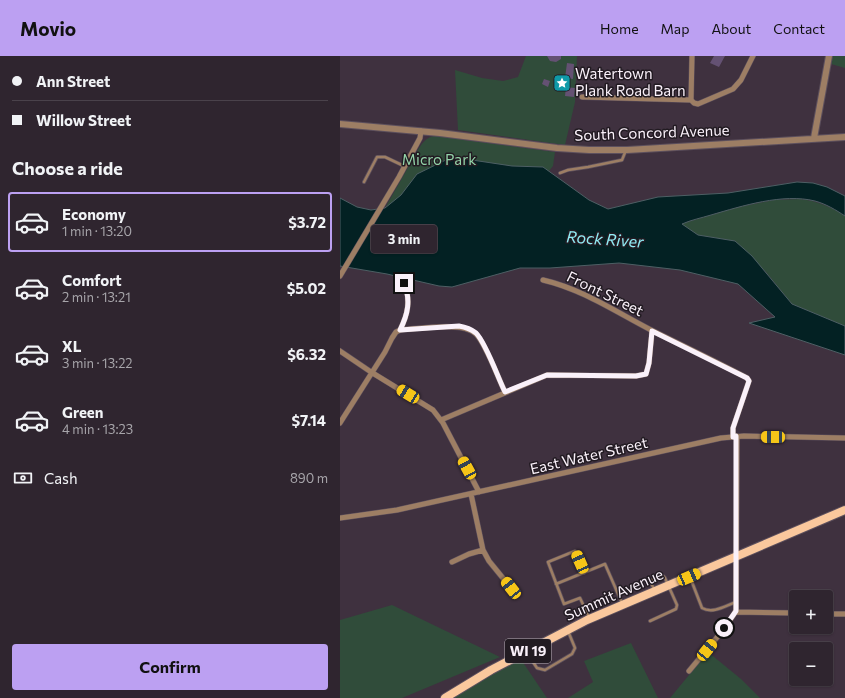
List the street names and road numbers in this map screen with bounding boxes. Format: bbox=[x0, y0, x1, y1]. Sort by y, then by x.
street label: South Concord Avenue bbox=[574, 120, 730, 144]
street label: Front Street bbox=[564, 267, 647, 319]
street label: East Water Street bbox=[528, 433, 649, 477]
street label: Summit Avenue bbox=[561, 564, 666, 624]
road number: WI 19 bbox=[505, 639, 551, 663]

